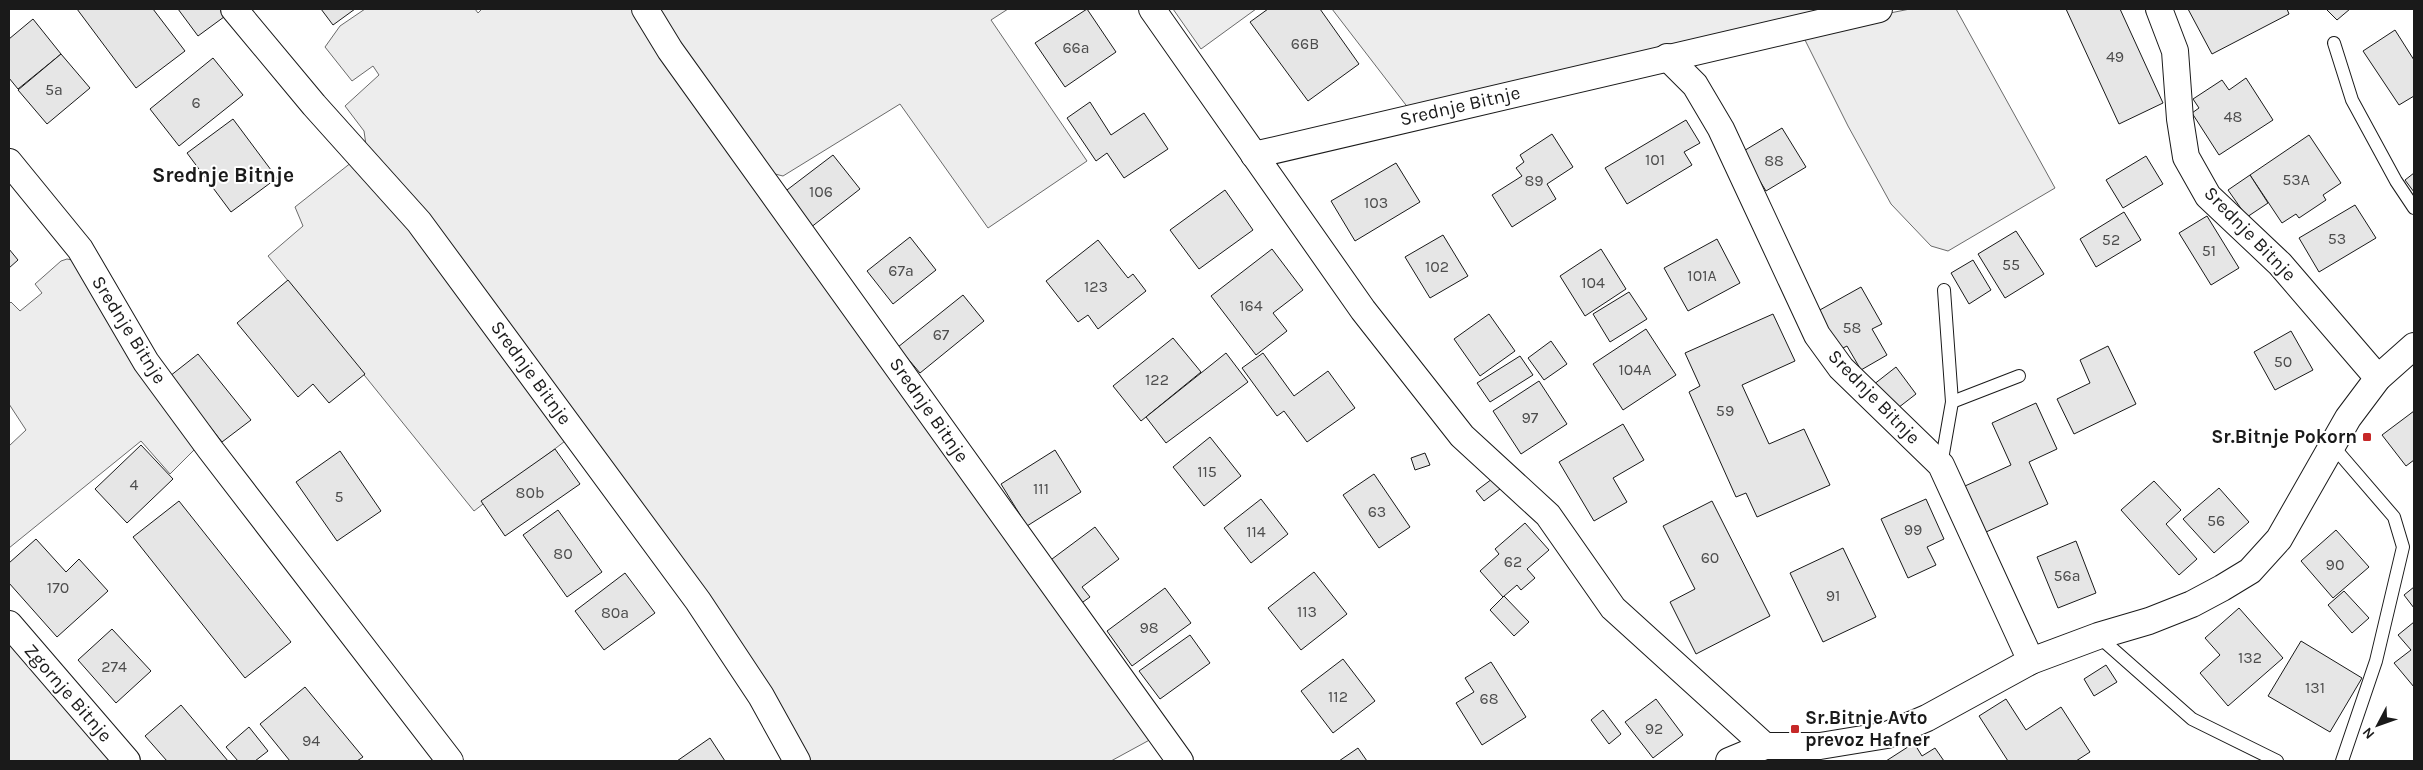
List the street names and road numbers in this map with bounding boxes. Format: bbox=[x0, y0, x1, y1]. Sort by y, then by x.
street label: Srednje Bitnje bbox=[1398, 81, 1522, 131]
street label: Srednje Bitnje bbox=[2199, 182, 2301, 286]
street label: Srednje Bitnje bbox=[87, 272, 171, 388]
street label: Srednje Bitnje bbox=[486, 317, 576, 429]
street label: Srednje Bitnje bbox=[1823, 345, 1925, 449]
street label: Srednje Bitnje bbox=[885, 353, 973, 467]
street label: Zgornje Bitnje bbox=[19, 639, 117, 747]

